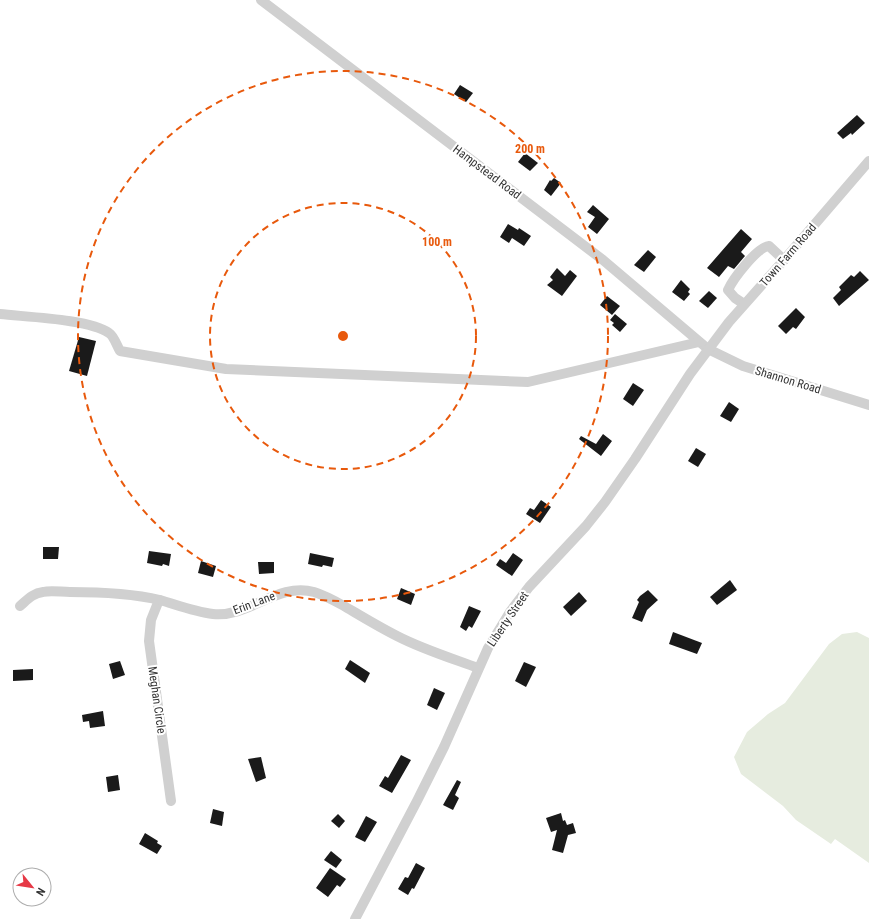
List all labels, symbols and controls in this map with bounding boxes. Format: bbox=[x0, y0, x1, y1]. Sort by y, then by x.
street label: Hampstead Road bbox=[450, 142, 524, 202]
text: 200 m bbox=[515, 142, 545, 156]
street label: Town Farm Road bbox=[757, 221, 819, 289]
text: 100 m bbox=[422, 235, 452, 249]
centre of rings bbox=[336, 329, 350, 343]
street label: Shannon Road bbox=[753, 363, 823, 397]
street label: Erin Lane bbox=[231, 588, 277, 617]
street label: Liberty Street bbox=[484, 588, 532, 649]
street label: Meghan Circle bbox=[145, 665, 169, 735]
north arrow bbox=[12, 867, 52, 907]
text: N bbox=[33, 886, 48, 898]

